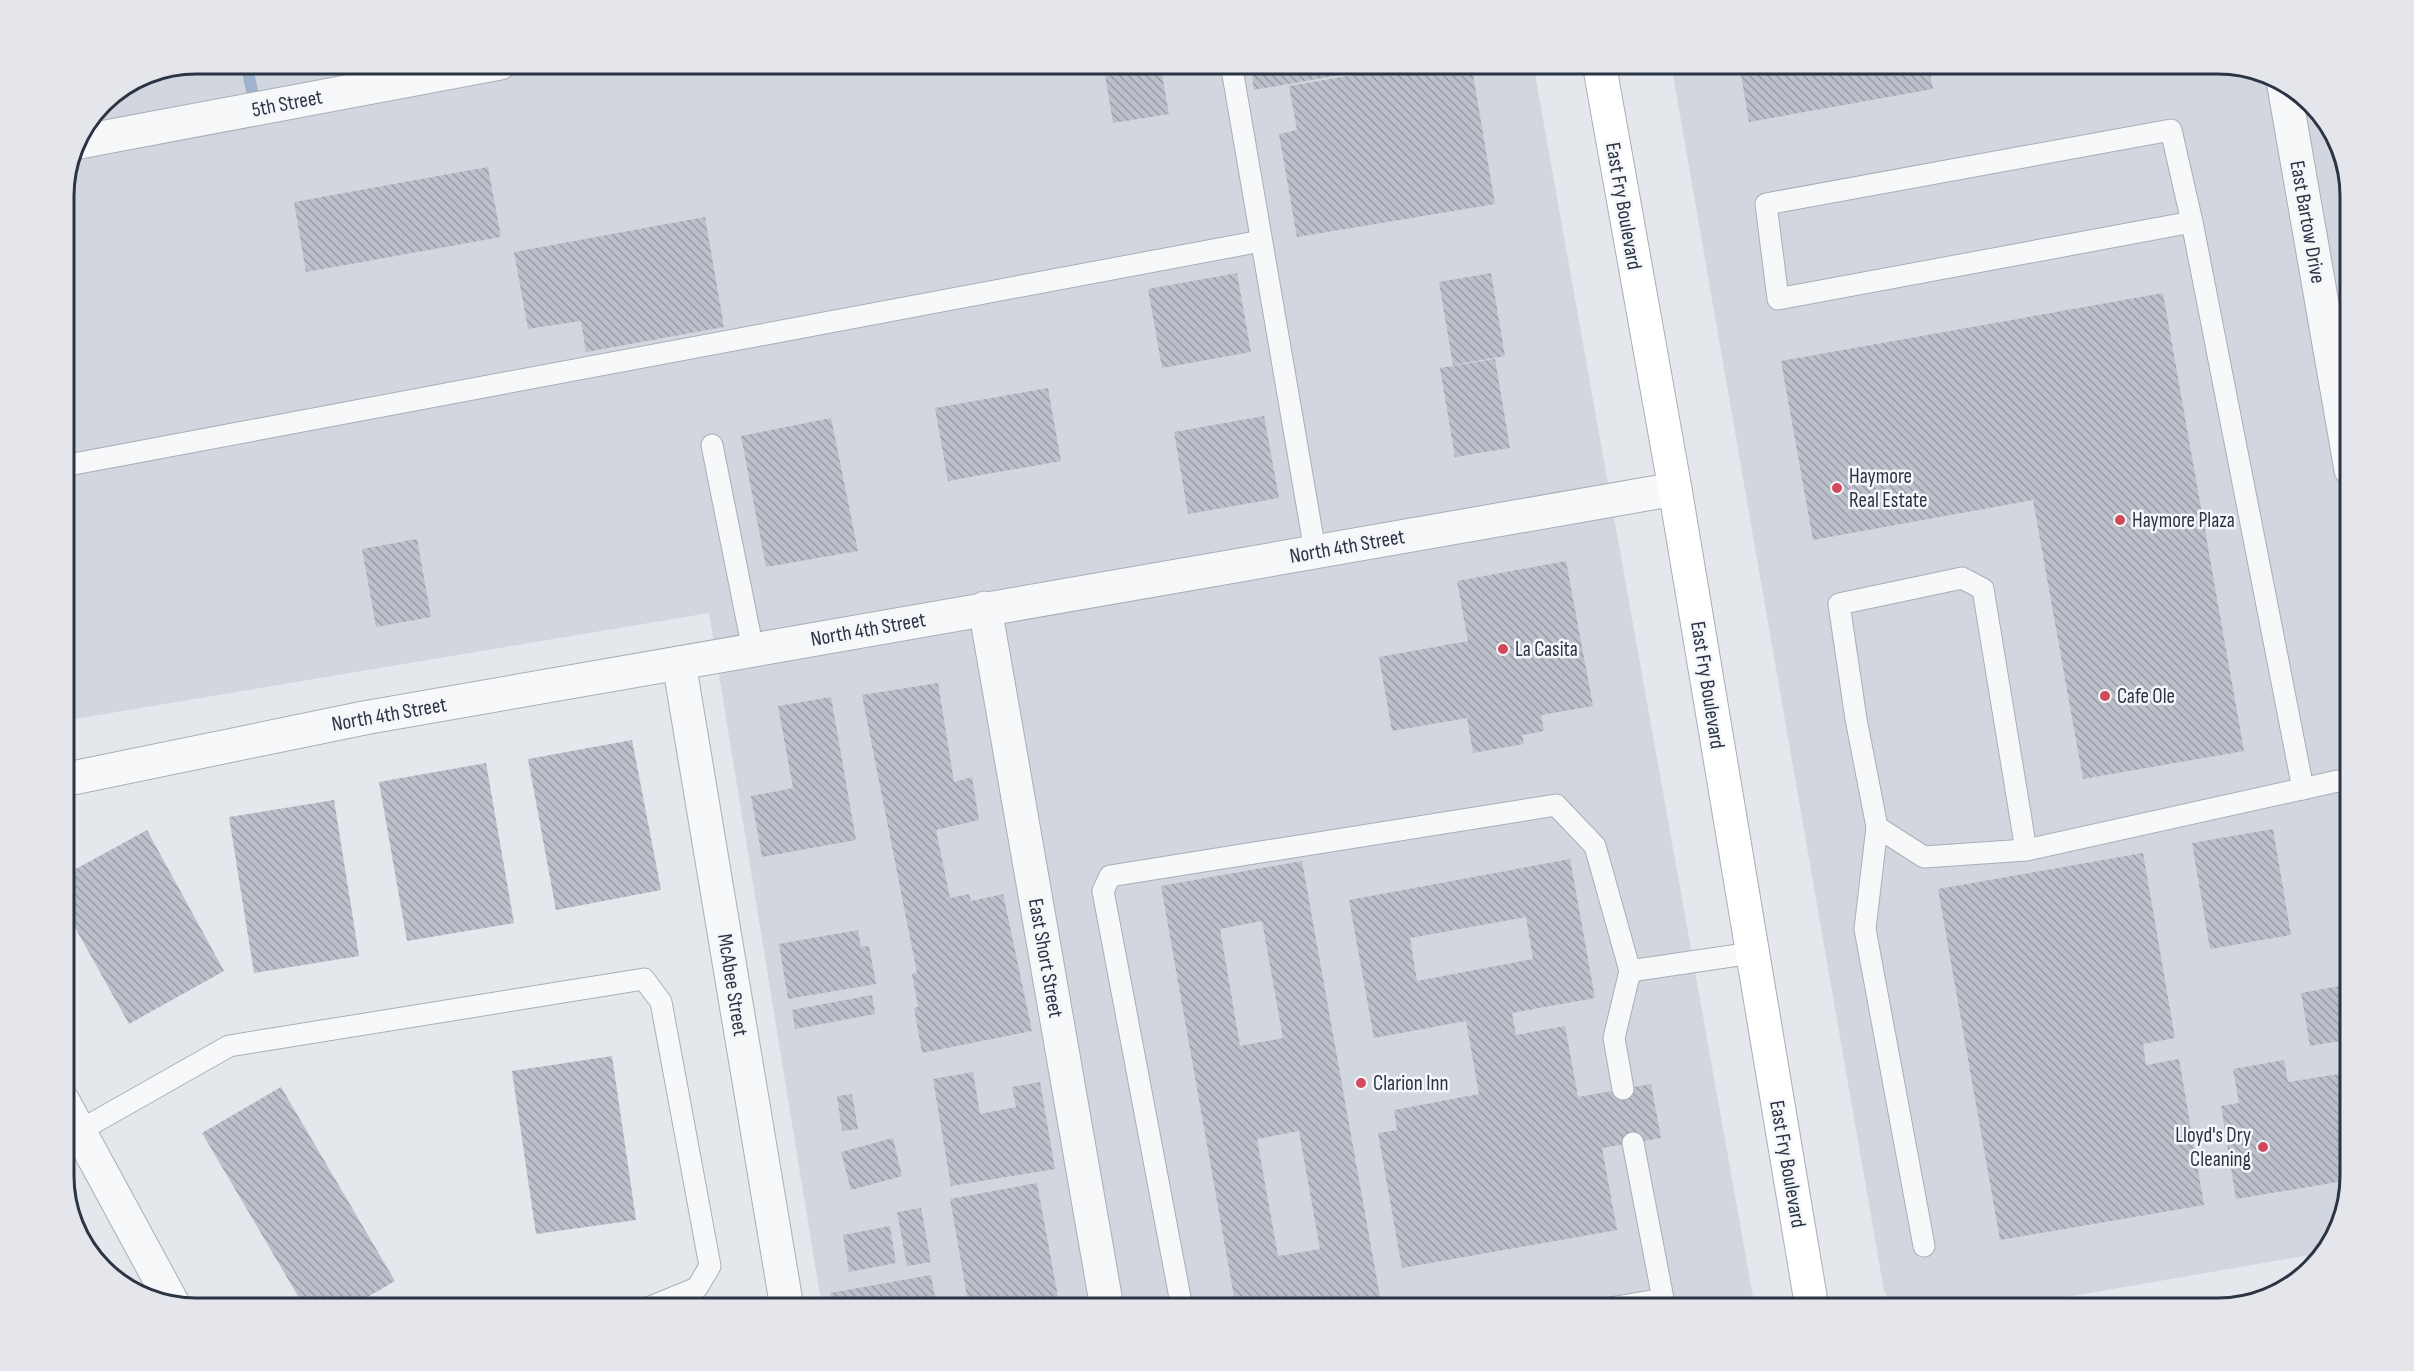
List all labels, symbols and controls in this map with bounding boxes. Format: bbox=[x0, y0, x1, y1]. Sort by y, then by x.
street label: 5th Street bbox=[250, 84, 325, 123]
street label: East Fry Boulevard bbox=[1600, 141, 1647, 272]
street label: East Bartow Drive bbox=[2284, 159, 2331, 285]
place label: Haymore Real Estate bbox=[1849, 464, 1927, 513]
marker: Haymore Real Estate bbox=[1830, 481, 1844, 495]
place label: Haymore Plaza bbox=[2132, 508, 2235, 533]
marker: Haymore Plaza bbox=[2113, 513, 2127, 527]
street label: North 4th Street bbox=[1288, 524, 1407, 569]
street label: North 4th Street bbox=[809, 607, 928, 652]
street label: East Fry Boulevard bbox=[1685, 620, 1730, 751]
place label: La Casita bbox=[1515, 637, 1578, 662]
marker: La Casita bbox=[1496, 642, 1510, 656]
place label: Cafe Ole bbox=[2117, 684, 2175, 709]
marker: Cafe Ole bbox=[2098, 689, 2112, 703]
street label: North 4th Street bbox=[330, 692, 449, 737]
street label: East Short Street bbox=[1023, 896, 1068, 1020]
street label: McAbee Street bbox=[712, 932, 753, 1038]
place label: Clarion Inn bbox=[1373, 1071, 1448, 1096]
marker: Clarion Inn bbox=[1354, 1076, 1368, 1090]
street label: East Fry Boulevard bbox=[1764, 1099, 1811, 1230]
place label: Lloyd's Dry Cleaning bbox=[2175, 1123, 2251, 1172]
marker: Lloyd's Dry Cleaning bbox=[2256, 1140, 2270, 1154]

